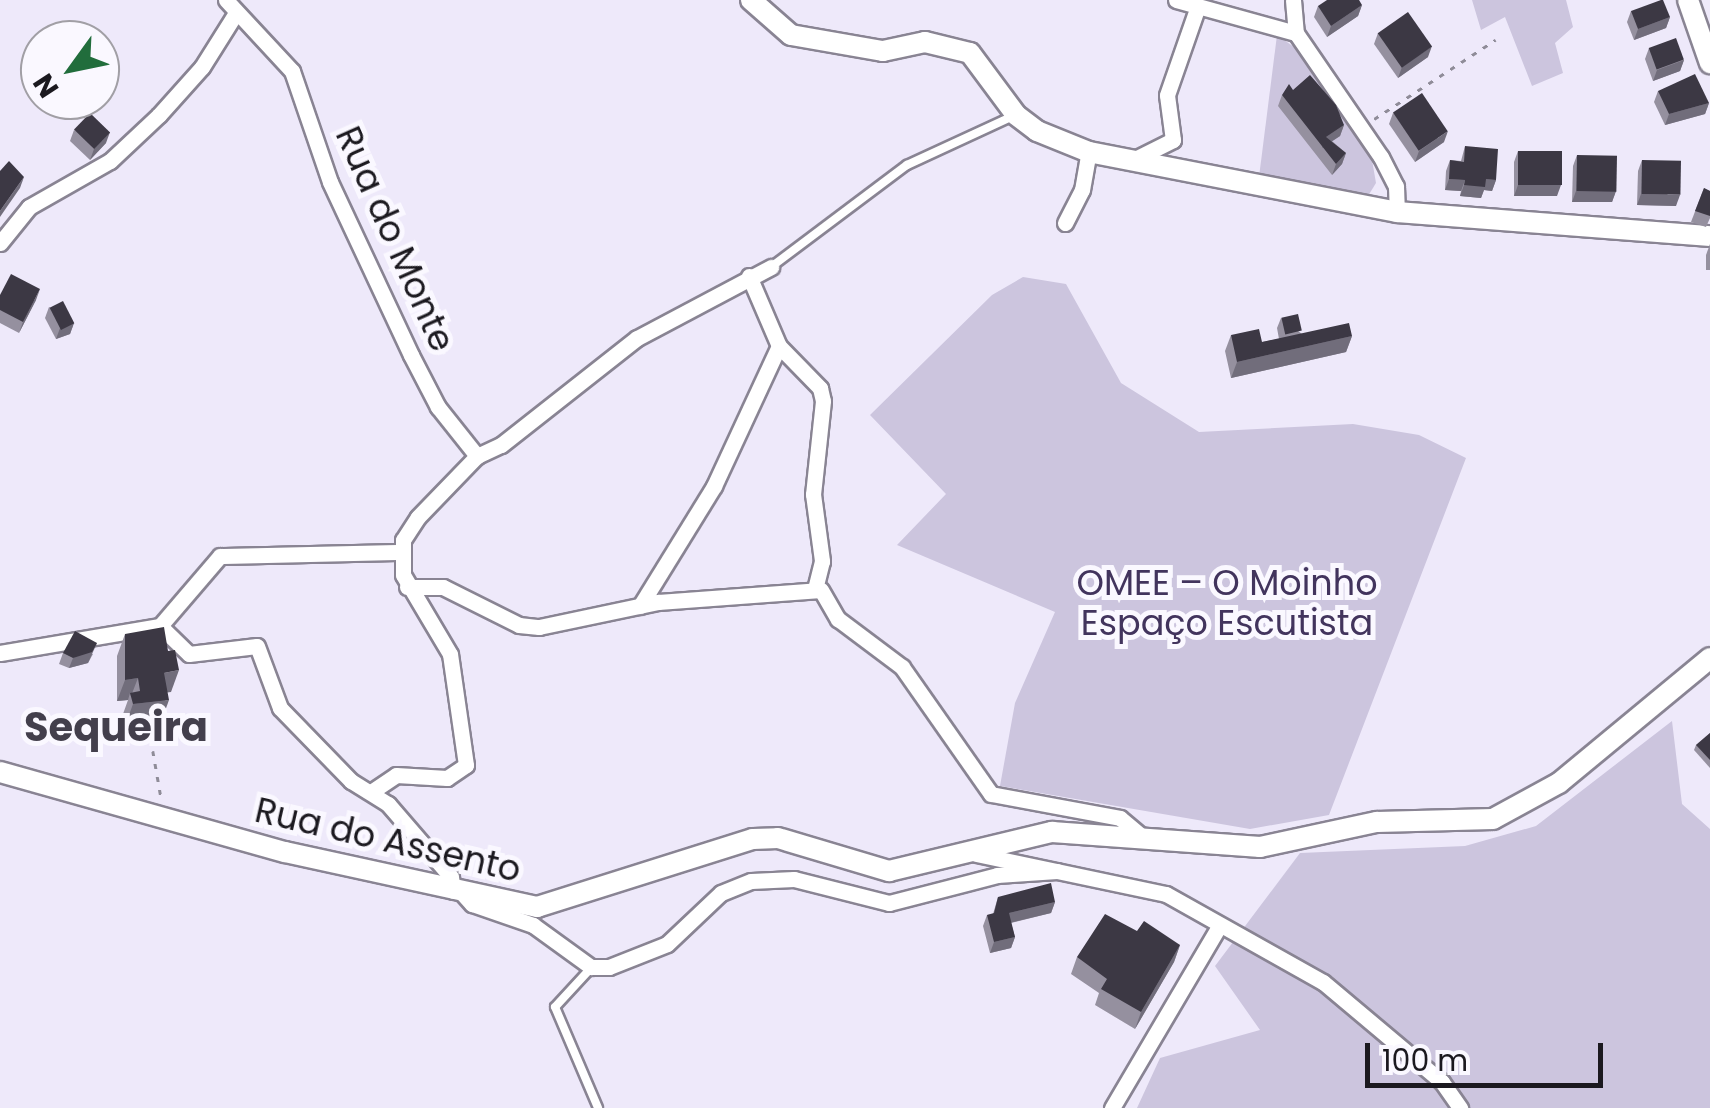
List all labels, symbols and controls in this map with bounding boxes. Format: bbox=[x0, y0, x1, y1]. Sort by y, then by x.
north arrow bbox=[20, 20, 120, 120]
text: N bbox=[24, 66, 68, 105]
street label: Rua do Monte bbox=[327, 120, 463, 358]
park label: OMEE – O Moinho Espaço Escutista bbox=[1076, 562, 1378, 644]
district label: Sequeira bbox=[24, 703, 208, 751]
street label: Rua do Assento bbox=[251, 789, 525, 891]
scale bar bbox=[1370, 1023, 1608, 1085]
text: 100 m bbox=[1382, 1039, 1468, 1082]

